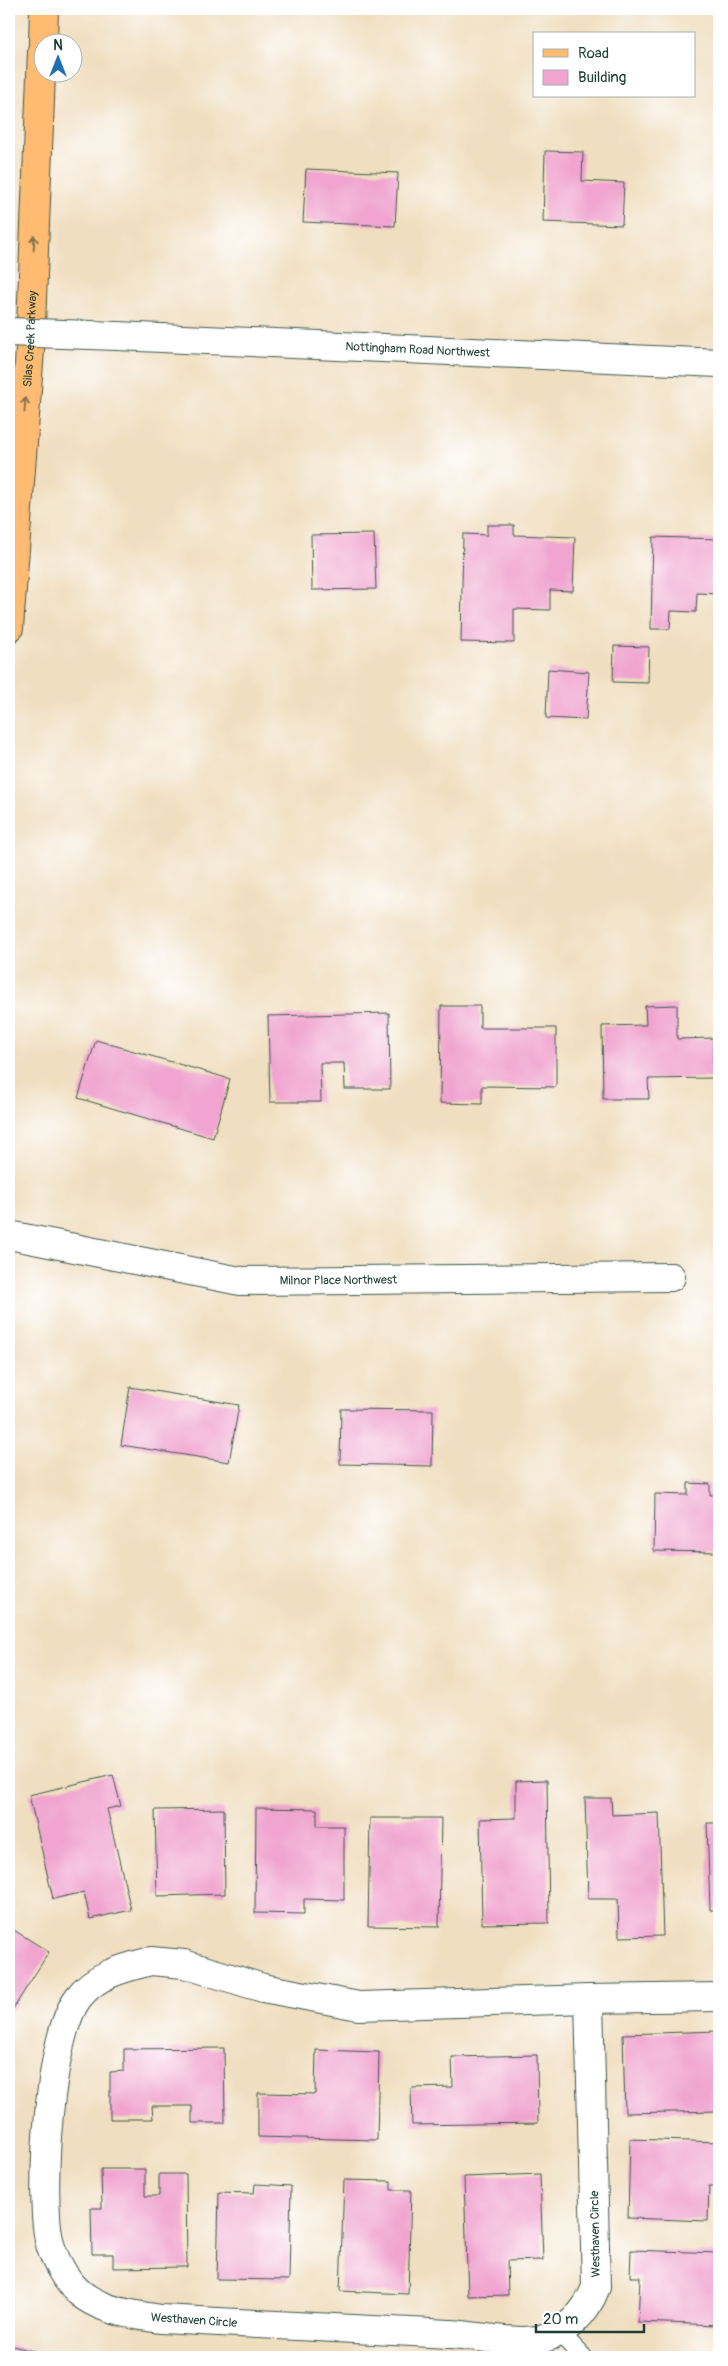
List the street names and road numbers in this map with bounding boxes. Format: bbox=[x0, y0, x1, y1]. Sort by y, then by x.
street label: Silas Creek Parkway bbox=[20, 290, 40, 387]
street label: Nottingham Road Northwest bbox=[345, 339, 491, 361]
street label: Milnor Place Northwest bbox=[280, 1273, 397, 1289]
street label: Westhaven Circle bbox=[587, 2190, 604, 2277]
street label: Westhaven Circle bbox=[150, 2310, 238, 2331]

